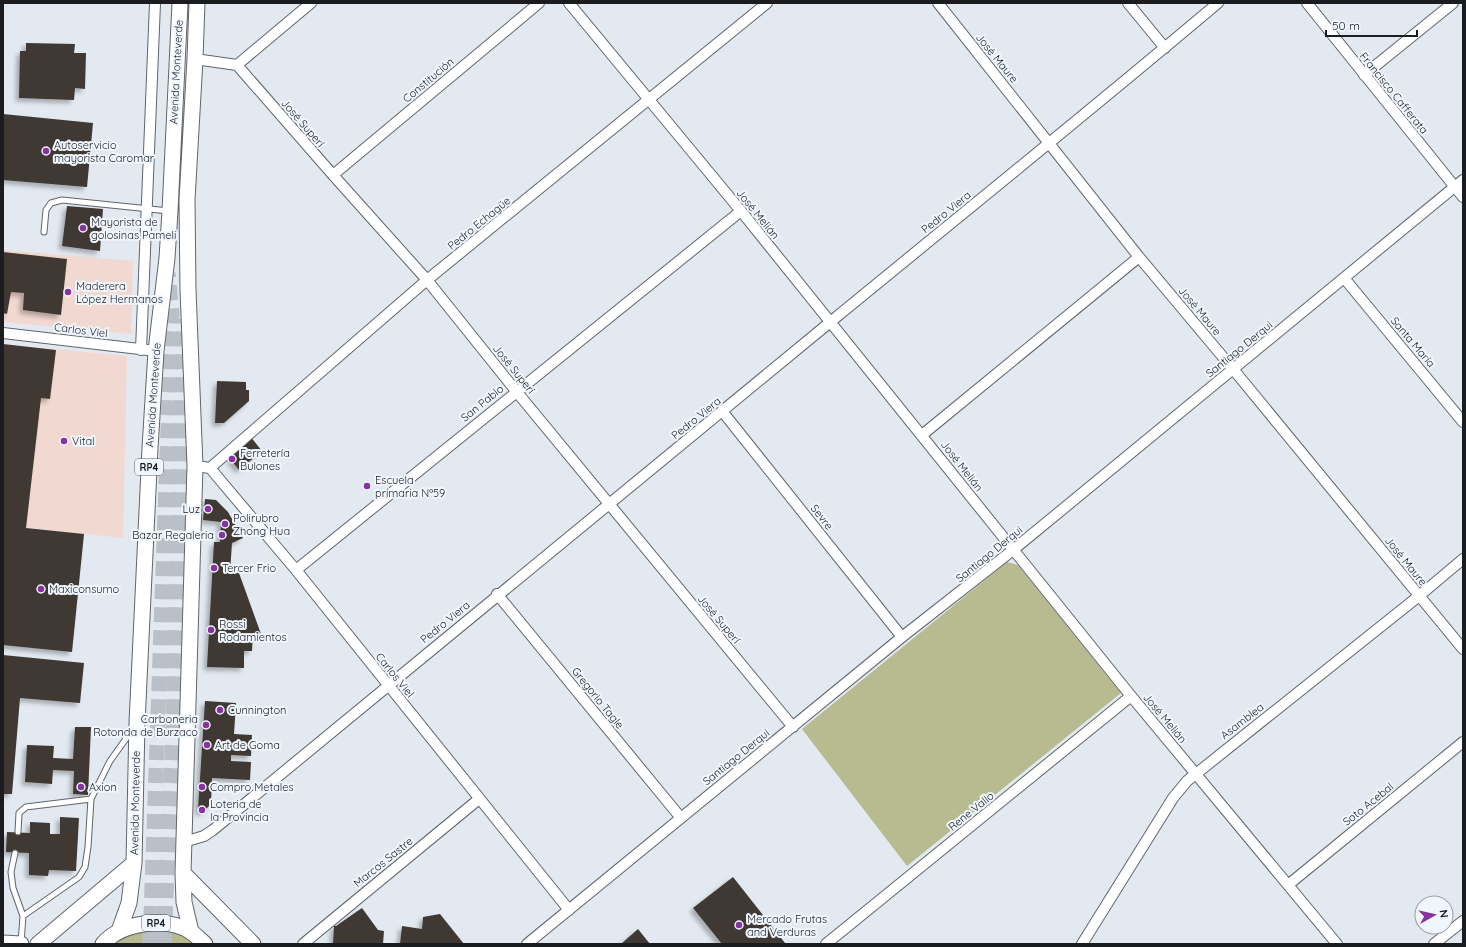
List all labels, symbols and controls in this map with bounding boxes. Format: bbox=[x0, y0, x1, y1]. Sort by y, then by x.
scale bar bbox=[1326, 12, 1417, 38]
text: 50 m bbox=[1332, 18, 1360, 33]
street label: Avenida Monteverde bbox=[166, 19, 186, 125]
street label: José Maure bbox=[973, 30, 1021, 86]
street label: Francisco Cafferata bbox=[1357, 49, 1431, 137]
street label: Constitución bbox=[400, 55, 456, 105]
street label: José Superí bbox=[278, 96, 328, 150]
place label: Autoservicio mayorista Caromar bbox=[54, 138, 155, 165]
marker: Autoservicio mayorista Caromar bbox=[41, 146, 51, 156]
street label: José Melián bbox=[734, 186, 782, 242]
street label: Pedro Viera bbox=[918, 188, 974, 236]
street label: Pedro Echagüe bbox=[445, 193, 513, 253]
place label: Mayorista de golosinas Pameli bbox=[91, 215, 176, 242]
marker: Mayorista de golosinas Pameli bbox=[78, 223, 88, 233]
place label: Maderera López Hermanos bbox=[76, 279, 163, 306]
street label: José Maure bbox=[1176, 284, 1224, 338]
marker: Maderera López Hermanos bbox=[63, 287, 73, 297]
street label: Santa María bbox=[1388, 314, 1438, 370]
street label: Santiago Derqui bbox=[1203, 318, 1275, 380]
street label: Carlos Viel bbox=[53, 320, 109, 340]
street label: Avenida Monteverde bbox=[142, 342, 164, 448]
street label: José Superí bbox=[490, 342, 538, 397]
street label: San Pablo bbox=[458, 381, 507, 425]
street label: Pedro Viera bbox=[668, 394, 724, 442]
place label: Vital bbox=[72, 434, 95, 448]
marker: Vital bbox=[59, 436, 69, 446]
street label: José Melián bbox=[938, 438, 986, 494]
place label: Ferretería Bulones bbox=[240, 446, 290, 473]
marker: Ferretería Bulones bbox=[227, 454, 237, 464]
road number: RP4 bbox=[135, 459, 163, 475]
place label: Escuela primaria Nº59 bbox=[375, 473, 445, 500]
marker: Escuela primaria Nº59 bbox=[362, 481, 372, 491]
place label: Luz bbox=[183, 502, 200, 516]
street label: Sevre bbox=[808, 502, 836, 532]
marker: Luz bbox=[203, 504, 213, 514]
place label: Polirubro Zhong Hua bbox=[233, 511, 290, 538]
marker: Polirubro Zhong Hua bbox=[220, 519, 230, 529]
street label: Santiago Derqui bbox=[953, 523, 1025, 585]
place label: Bazar Regaleria bbox=[132, 528, 214, 542]
marker: Bazar Regaleria bbox=[217, 530, 227, 540]
street label: José Maure bbox=[1382, 533, 1430, 589]
place label: Tercer Frio bbox=[222, 561, 276, 575]
marker: Tercer Frio bbox=[209, 563, 219, 573]
place label: Maxiconsumo bbox=[49, 582, 120, 596]
marker: Maxiconsumo bbox=[36, 584, 46, 594]
street label: José Superí bbox=[695, 592, 744, 647]
street label: Pedro Viera bbox=[417, 598, 473, 646]
place label: Rossi Rodamientos bbox=[219, 617, 287, 644]
marker: Rossi Rodamientos bbox=[206, 625, 216, 635]
street label: Carlos Viel bbox=[373, 650, 417, 700]
street label: Gregorio Tagle bbox=[569, 664, 627, 732]
street label: José Melián bbox=[1140, 690, 1190, 746]
street label: Asamblea bbox=[1218, 700, 1266, 742]
place label: Cunnington bbox=[228, 703, 286, 717]
marker: Cunnington bbox=[215, 705, 225, 715]
place label: Carboneria Rotonda de Burzaco bbox=[93, 712, 198, 739]
marker: Carboneria Rotonda de Burzaco bbox=[201, 720, 211, 730]
street label: Santiago Derqui bbox=[700, 726, 772, 788]
place label: Art de Goma bbox=[215, 738, 280, 752]
marker: Art de Goma bbox=[202, 740, 212, 750]
street label: Avenida Monteverde bbox=[127, 751, 143, 855]
street label: Soto Acebal bbox=[1340, 779, 1396, 829]
place label: Axion bbox=[89, 780, 117, 794]
place label: Compro Metales bbox=[210, 780, 294, 794]
marker: Axion bbox=[76, 782, 86, 792]
marker: Compro Metales bbox=[197, 782, 207, 792]
street label: Rene Vallo bbox=[945, 788, 997, 834]
place label: Loteria de la Provincia bbox=[210, 797, 269, 824]
marker: Loteria de la Provincia bbox=[197, 805, 207, 815]
street label: Marcos Sastre bbox=[351, 834, 415, 890]
north arrow bbox=[1414, 895, 1454, 935]
text: N bbox=[1436, 909, 1451, 919]
place label: Mercado Frutas and Verduras bbox=[747, 912, 827, 939]
road number: RP4 bbox=[142, 915, 170, 931]
marker: Mercado Frutas and Verduras bbox=[734, 920, 744, 930]

